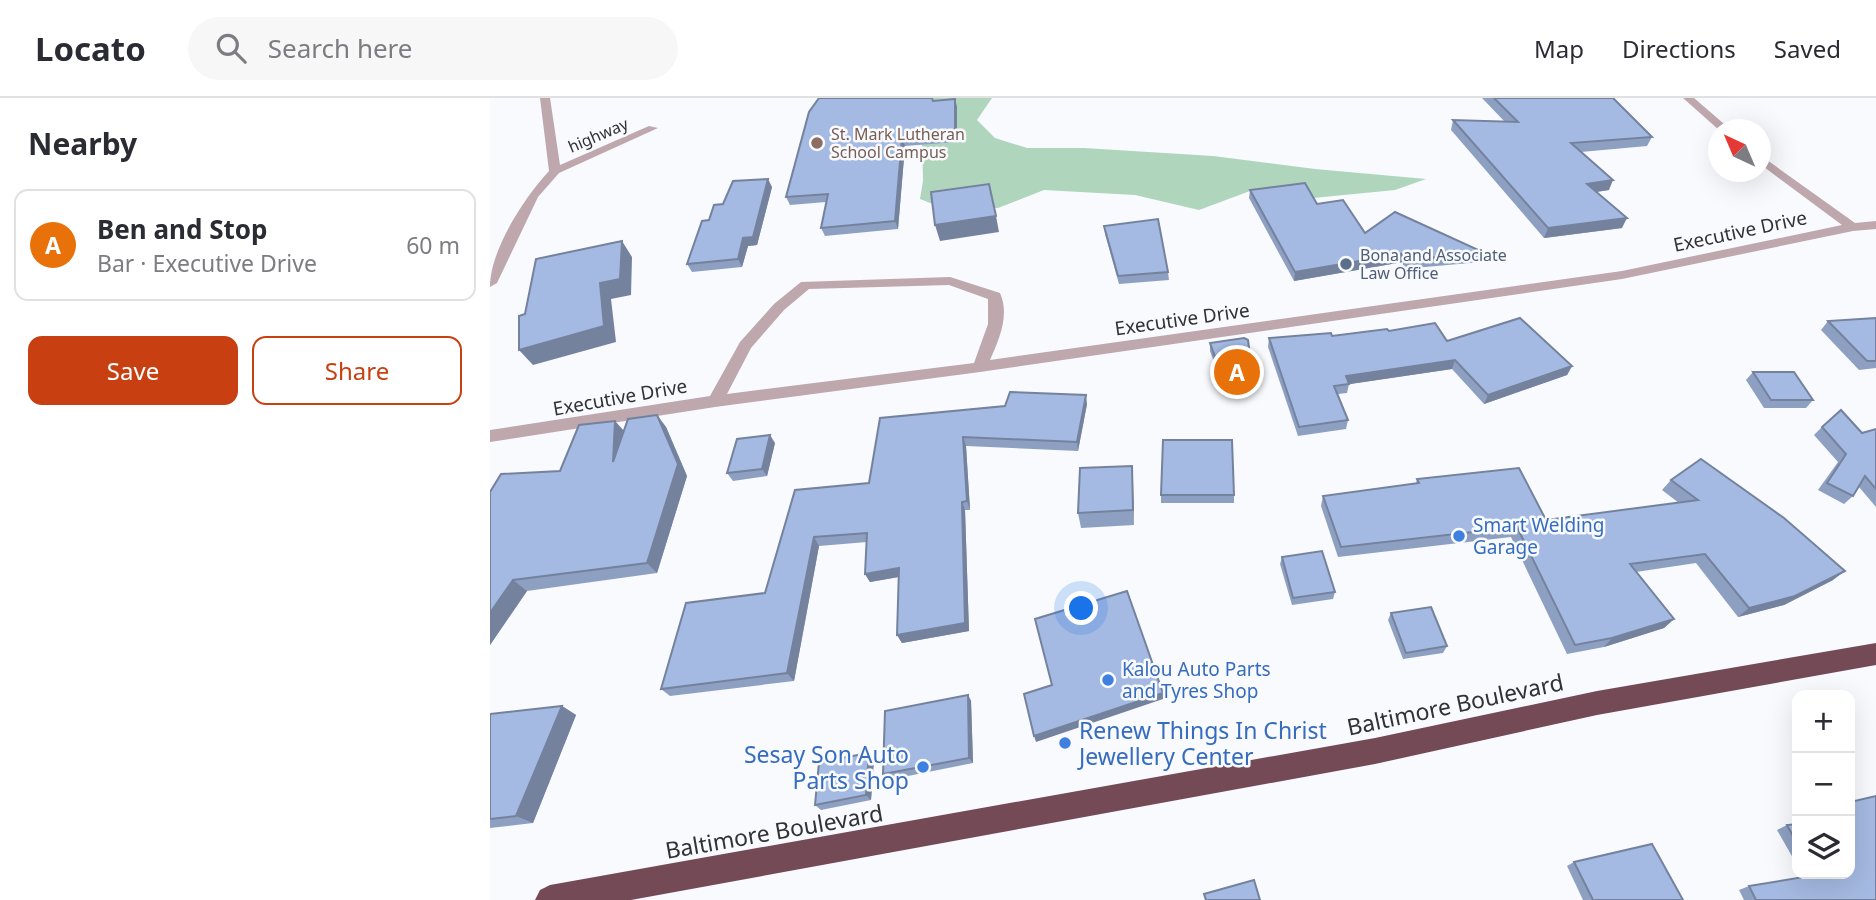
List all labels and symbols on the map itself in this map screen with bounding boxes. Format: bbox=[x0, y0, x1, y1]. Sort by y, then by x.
street label: highway bbox=[564, 112, 632, 158]
north arrow bbox=[1708, 119, 1771, 182]
place label: St. Mark Lutheran School Campus bbox=[831, 123, 965, 163]
marker: St. Mark Lutheran School Campus bbox=[809, 135, 825, 151]
street label: Executive Drive bbox=[1671, 204, 1809, 258]
place label: Bona and Associate Law Office bbox=[1360, 244, 1507, 284]
marker: Bona and Associate Law Office bbox=[1338, 256, 1354, 272]
street label: Executive Drive bbox=[1113, 297, 1251, 341]
pin: A bbox=[1214, 346, 1260, 398]
street label: Executive Drive bbox=[551, 372, 689, 422]
place label: Smart Welding Garage bbox=[1473, 512, 1604, 560]
marker: Smart Welding Garage bbox=[1451, 528, 1467, 544]
your location bbox=[1064, 591, 1098, 625]
place label: Kalou Auto Parts and Tyres Shop bbox=[1122, 656, 1271, 704]
street label: Baltimore Boulevard bbox=[1344, 665, 1566, 743]
marker: Kalou Auto Parts and Tyres Shop bbox=[1100, 672, 1116, 688]
place label: Renew Things In Christ Jewellery Center bbox=[1077, 714, 1327, 772]
marker: Renew Things In Christ Jewellery Center bbox=[1057, 735, 1073, 751]
place label: Sesay Son Auto Parts Shop bbox=[744, 738, 909, 796]
marker: Sesay Son Auto Parts Shop bbox=[915, 759, 931, 775]
street label: Baltimore Boulevard bbox=[663, 796, 885, 866]

